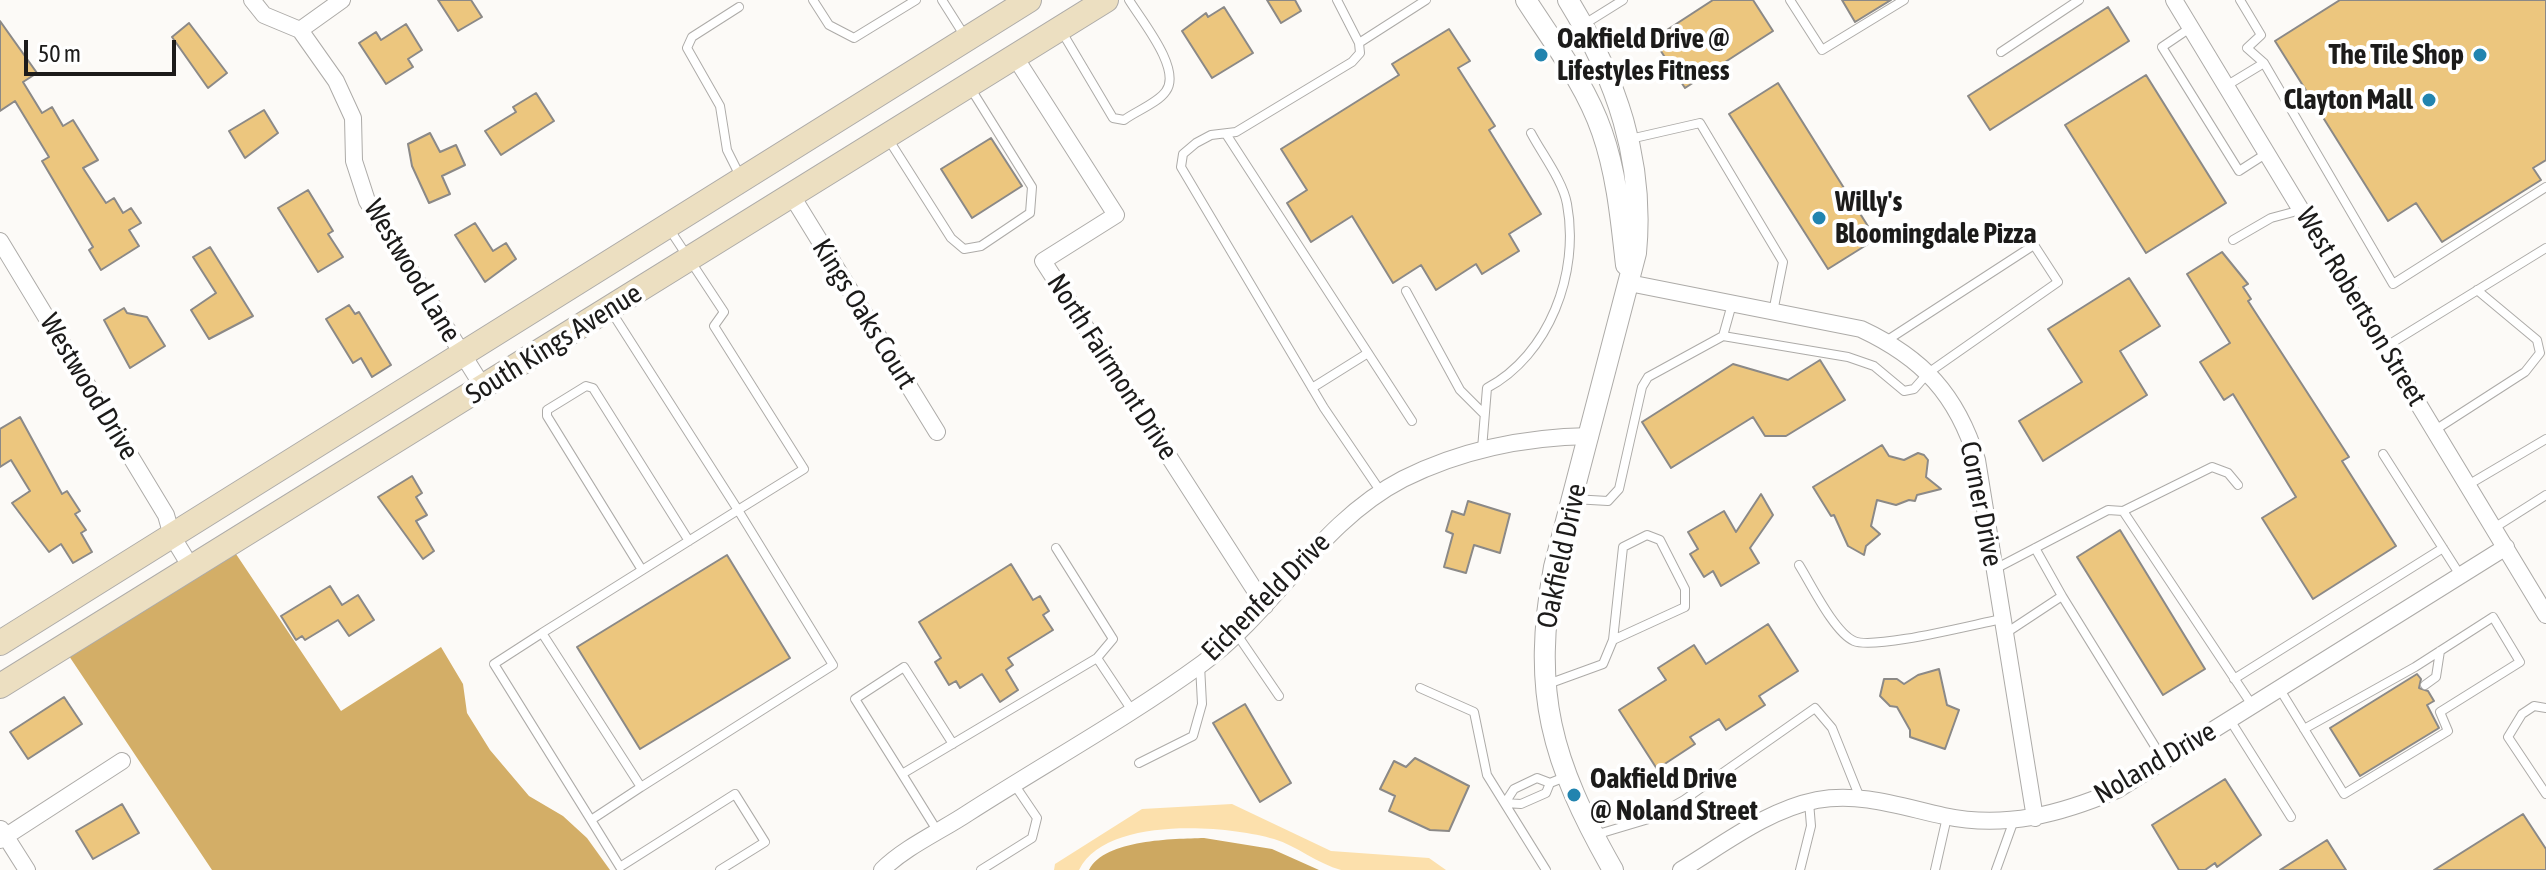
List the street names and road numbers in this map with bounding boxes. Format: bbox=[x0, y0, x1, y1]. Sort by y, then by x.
street label: Westwood Lane bbox=[356, 194, 468, 348]
street label: West Robertson Street bbox=[2289, 202, 2433, 412]
street label: Kings Oaks Court bbox=[805, 233, 923, 395]
street label: North Fairmont Drive bbox=[1039, 268, 1185, 466]
street label: South Kings Avenue bbox=[460, 277, 648, 411]
street label: Westwood Drive bbox=[32, 308, 146, 466]
street label: Corner Drive bbox=[1952, 439, 2010, 569]
street label: Oakfield Drive bbox=[1530, 481, 1594, 631]
street label: Eichenfeld Drive bbox=[1195, 526, 1337, 668]
street label: Noland Drive bbox=[2088, 715, 2222, 811]

